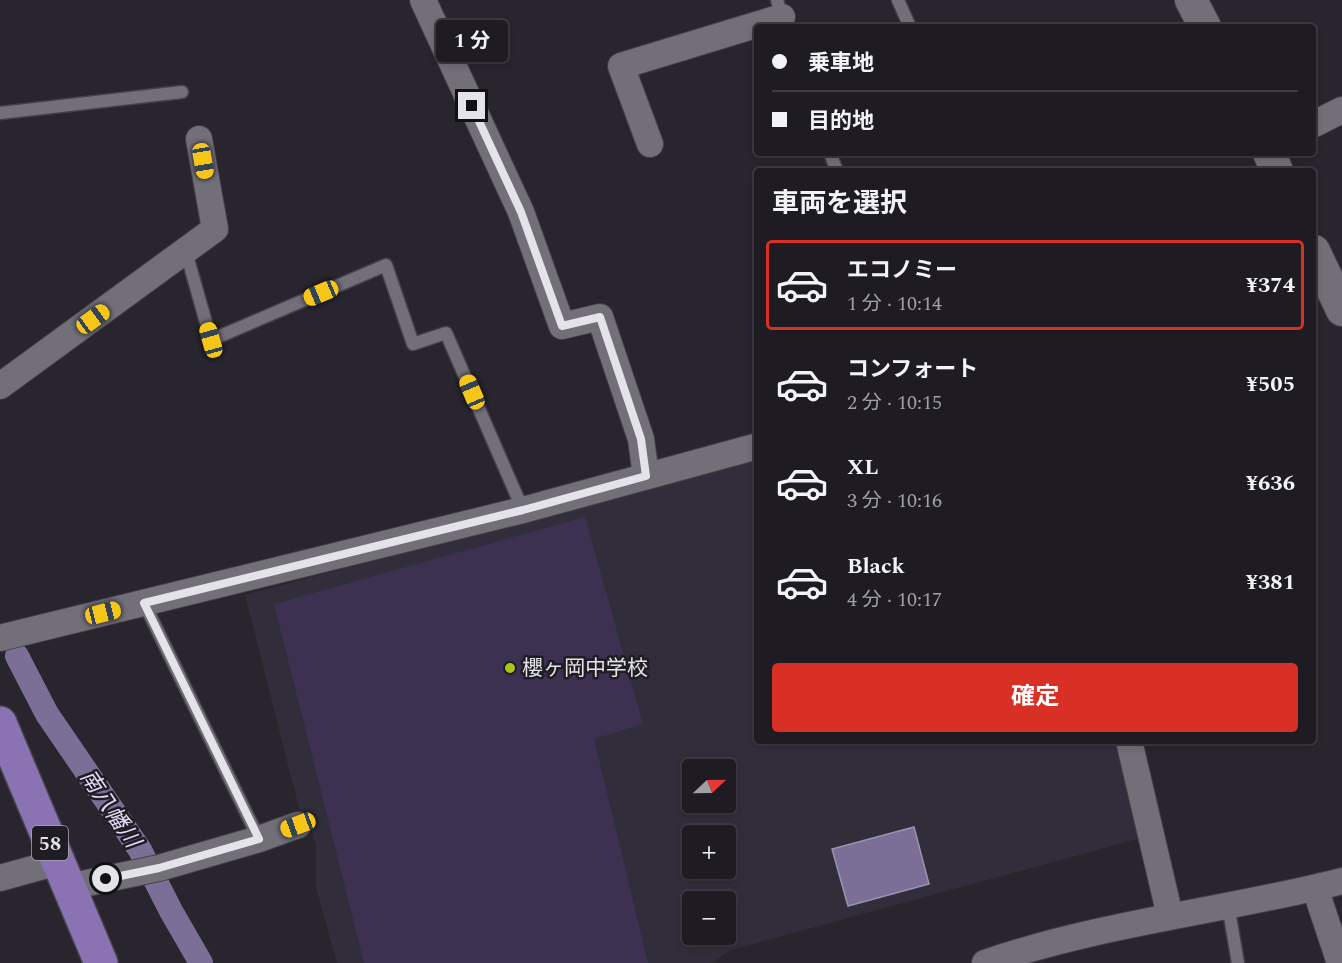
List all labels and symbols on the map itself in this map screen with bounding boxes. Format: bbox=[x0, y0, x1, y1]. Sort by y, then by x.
callout: 1 分 bbox=[436, 19, 508, 61]
route end bbox=[458, 92, 485, 119]
car bbox=[191, 142, 215, 180]
car bbox=[301, 278, 341, 308]
car bbox=[73, 301, 113, 337]
car bbox=[197, 320, 225, 360]
car bbox=[457, 372, 487, 412]
car bbox=[83, 600, 123, 626]
place label: 櫻ヶ岡中学校 bbox=[522, 653, 648, 685]
marker: 櫻ヶ岡中学校 bbox=[503, 661, 517, 675]
north arrow bbox=[682, 759, 736, 813]
water label: 南八幡川 bbox=[71, 763, 149, 856]
car bbox=[278, 810, 318, 840]
road number: 58 bbox=[32, 826, 68, 860]
route start bbox=[92, 865, 119, 892]

